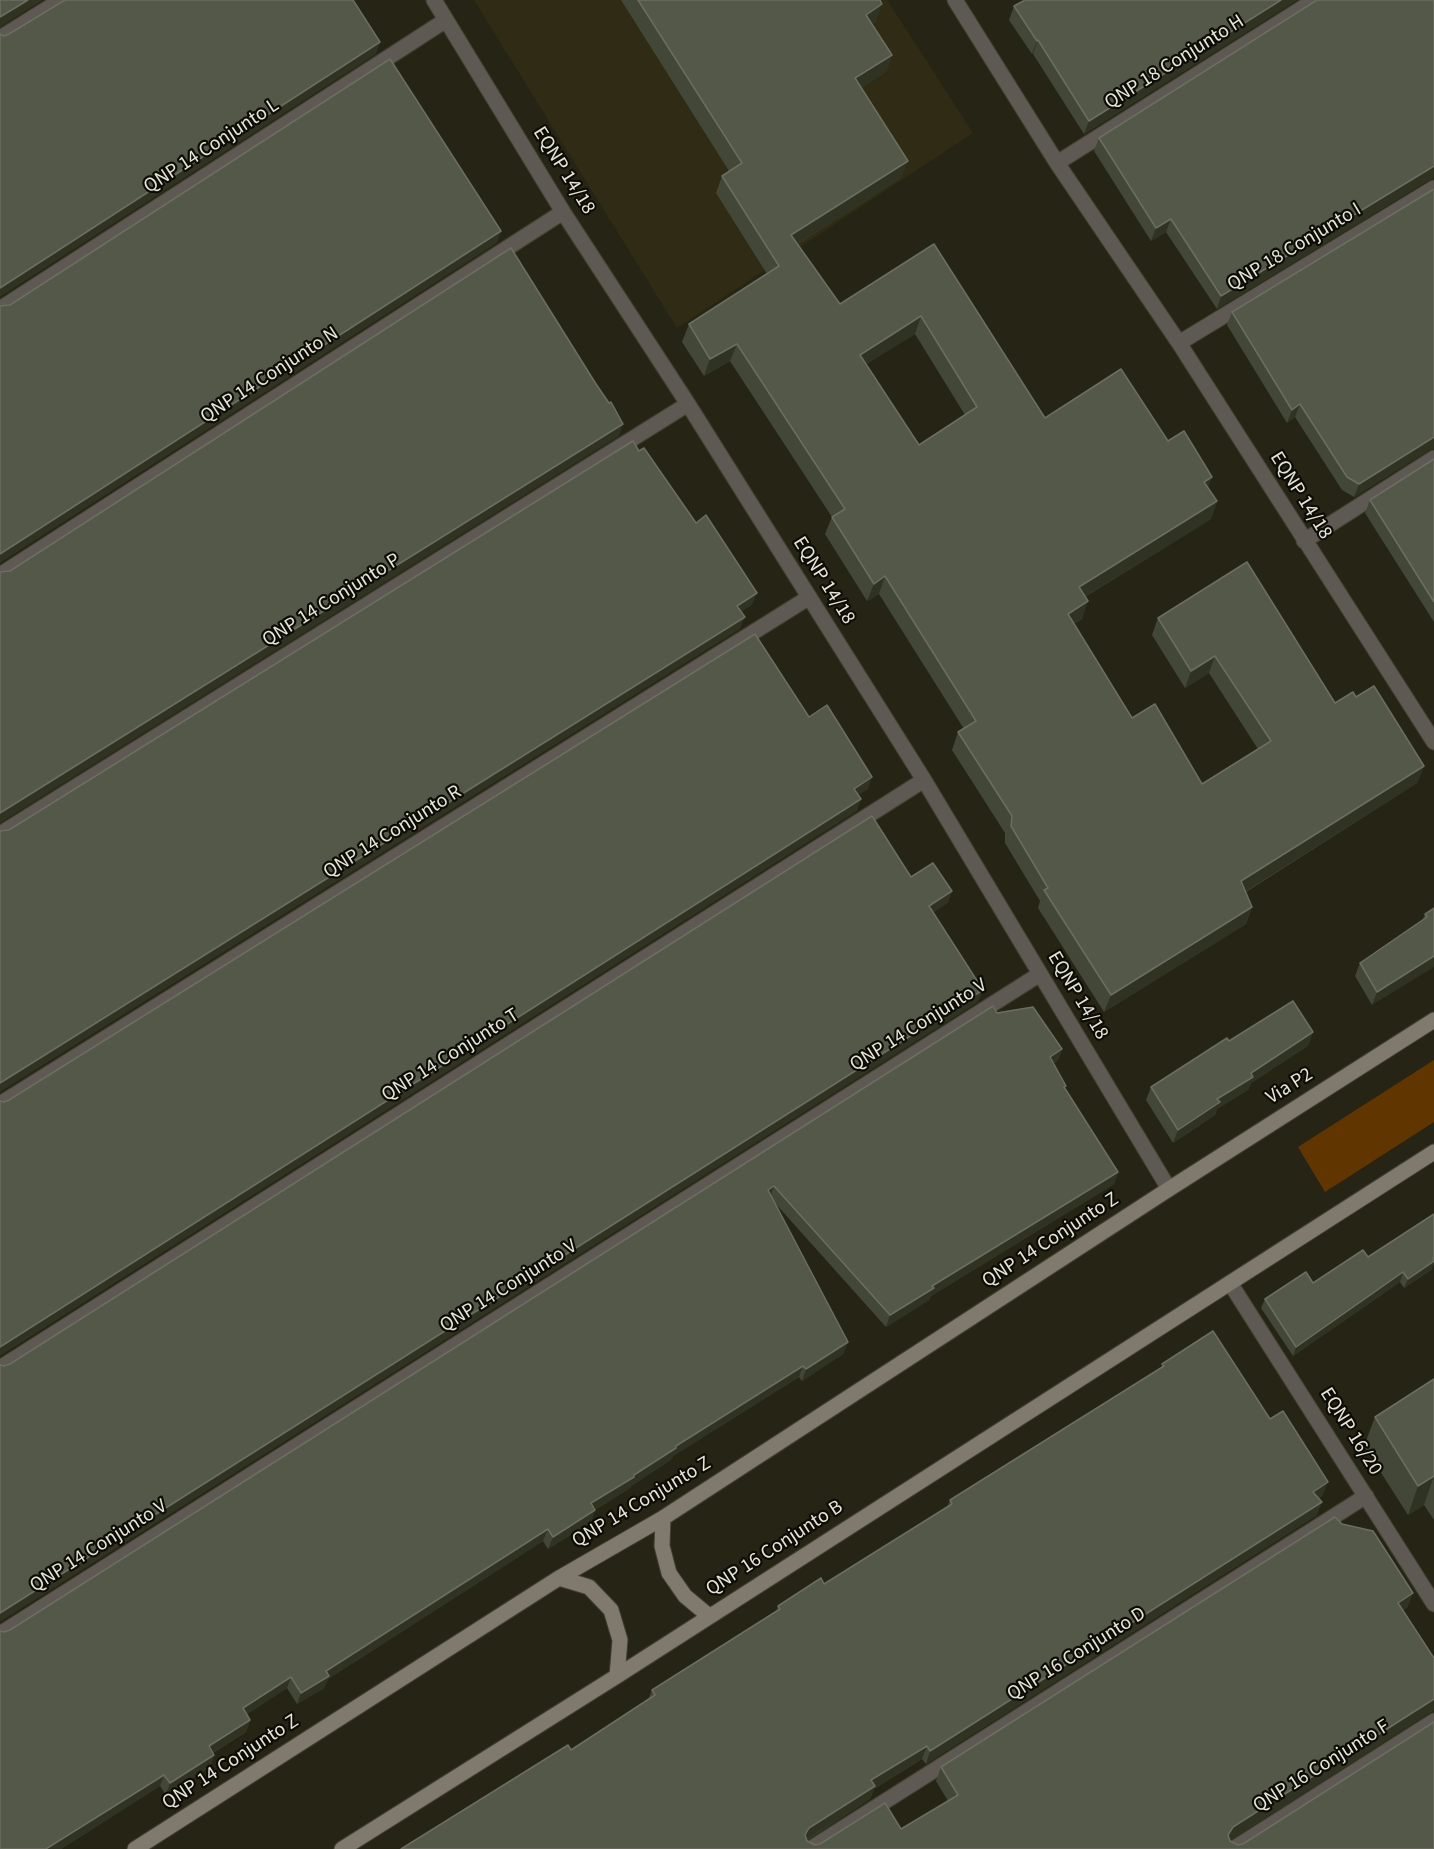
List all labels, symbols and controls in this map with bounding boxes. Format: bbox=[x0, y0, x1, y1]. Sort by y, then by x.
street label: QNP 18 Conjunto H bbox=[1101, 10, 1249, 116]
street label: QNP 14 Conjunto L bbox=[140, 94, 284, 200]
street label: EQNP 14/18 bbox=[527, 123, 599, 219]
street label: QNP 18 Conjunto I bbox=[1224, 199, 1366, 297]
street label: QNP 14 Conjunto N bbox=[197, 322, 343, 430]
street label: EQNP 14/18 bbox=[1264, 448, 1336, 544]
street label: EQNP 14/18 bbox=[787, 533, 859, 629]
street label: QNP 14 Conjunto P bbox=[259, 549, 405, 653]
street label: QNP 14 Conjunto R bbox=[320, 781, 466, 885]
street label: EQNP 14/18 bbox=[1041, 947, 1113, 1045]
street label: QNP 14 Conjunto V bbox=[846, 974, 992, 1078]
street label: QNP 14 Conjunto T bbox=[378, 1004, 524, 1108]
street label: Via P2 bbox=[1262, 1063, 1318, 1111]
street label: QNP 14 Conjunto Z bbox=[978, 1188, 1124, 1294]
street label: QNP 14 Conjunto V bbox=[436, 1235, 582, 1339]
street label: EQNP 16/20 bbox=[1314, 1384, 1386, 1480]
street label: QNP 14 Conjunto Z bbox=[568, 1452, 716, 1554]
street label: QNP 14 Conjunto V bbox=[26, 1495, 172, 1599]
street label: QNP 16 Conjunto B bbox=[702, 1496, 848, 1602]
street label: QNP 16 Conjunto D bbox=[1003, 1603, 1151, 1707]
street label: QNP 14 Conjunto Z bbox=[158, 1710, 304, 1816]
street label: QNP 16 Conjunto F bbox=[1249, 1715, 1395, 1819]

